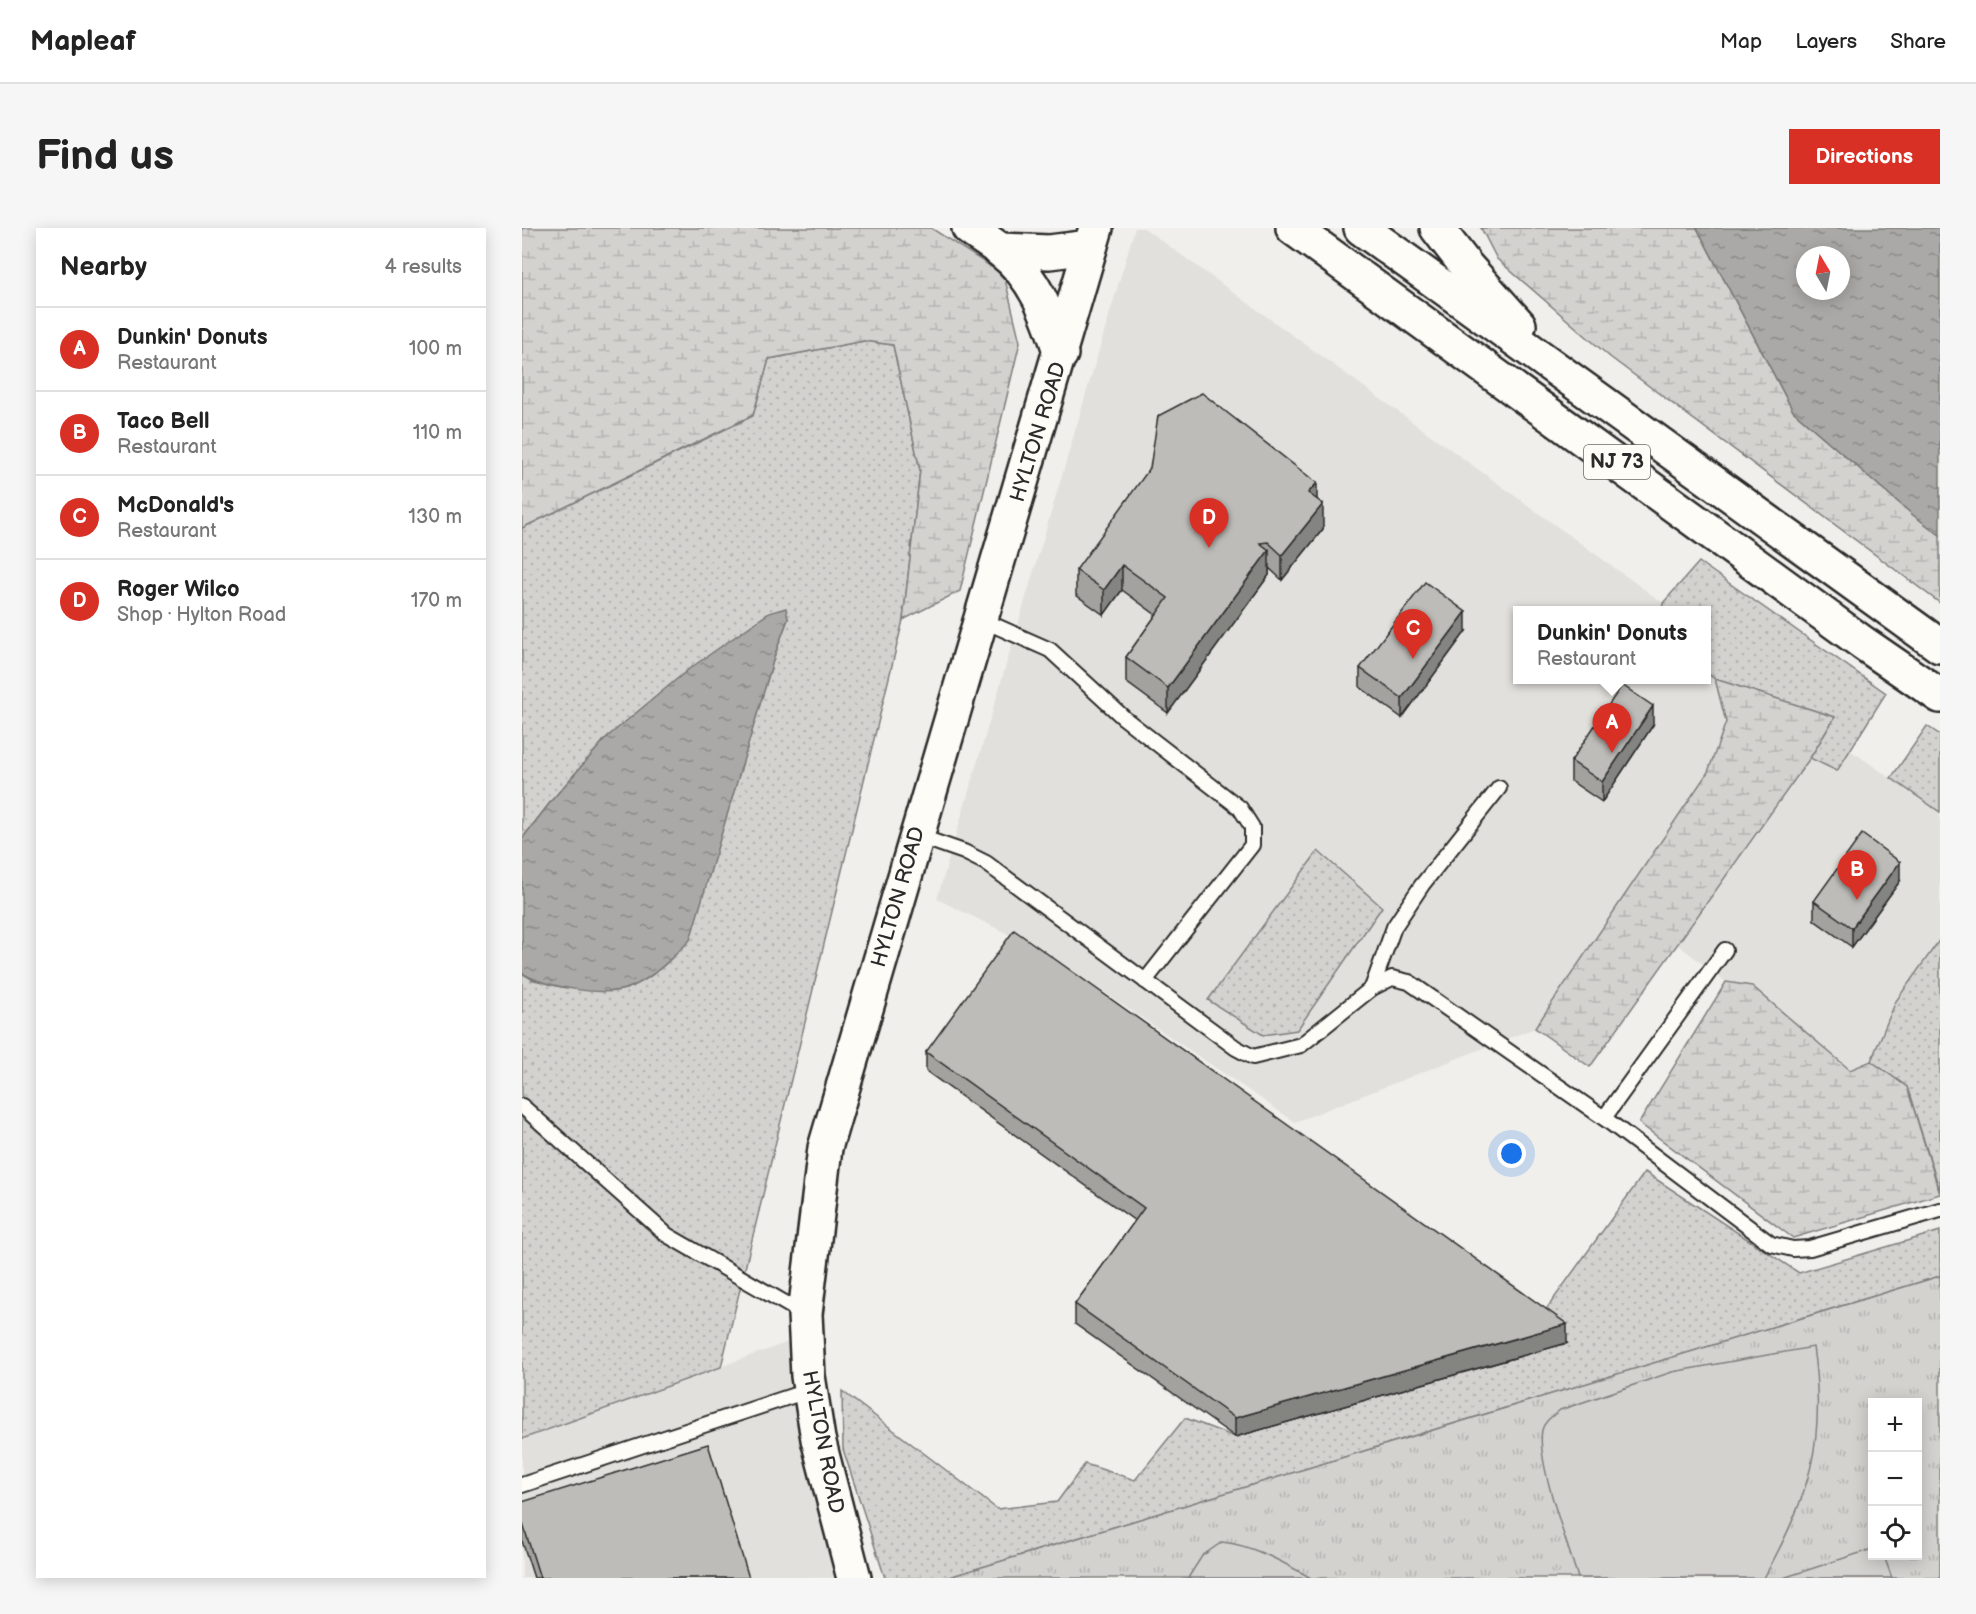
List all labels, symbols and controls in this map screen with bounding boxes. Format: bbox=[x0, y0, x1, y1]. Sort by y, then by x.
text: Mapleaf bbox=[30, 25, 136, 58]
text: Map bbox=[1720, 29, 1762, 54]
text: Layers bbox=[1795, 29, 1857, 54]
text: Share bbox=[1890, 29, 1946, 54]
button: Directions bbox=[1789, 129, 1940, 184]
text: Find us bbox=[36, 131, 174, 182]
north arrow bbox=[1796, 246, 1850, 300]
text: Nearby bbox=[60, 252, 147, 283]
text: 4 results bbox=[384, 255, 462, 279]
text: Dunkin' Donuts bbox=[117, 324, 268, 351]
text: A bbox=[73, 337, 86, 361]
text: 100 m bbox=[409, 337, 462, 361]
text: Restaurant bbox=[117, 351, 217, 375]
street label: HYLTON ROAD bbox=[1005, 359, 1071, 505]
text: Taco Bell bbox=[117, 408, 209, 435]
text: B bbox=[72, 421, 87, 445]
text: 110 m bbox=[413, 421, 462, 445]
text: Restaurant bbox=[117, 435, 217, 459]
road number: NJ 73 bbox=[1584, 445, 1650, 479]
text: McDonald's bbox=[117, 492, 234, 519]
pin: D bbox=[1190, 498, 1228, 548]
text: C bbox=[72, 505, 87, 529]
text: 130 m bbox=[408, 505, 462, 529]
text: Restaurant bbox=[117, 519, 217, 543]
text: Roger Wilco bbox=[117, 576, 240, 603]
text: D bbox=[73, 589, 86, 613]
text: 170 m bbox=[411, 589, 462, 613]
text: Shop · Hylton Road bbox=[117, 603, 286, 627]
popup bbox=[1513, 606, 1711, 684]
pin: C bbox=[1394, 610, 1432, 659]
text: Dunkin' Donuts bbox=[1537, 620, 1687, 647]
text: Restaurant bbox=[1537, 647, 1636, 671]
pin: A bbox=[1592, 704, 1632, 753]
street label: HYLTON ROAD bbox=[866, 824, 930, 970]
pin: B bbox=[1838, 850, 1876, 900]
your location bbox=[1497, 1139, 1526, 1168]
street label: HYLTON ROAD bbox=[797, 1368, 849, 1516]
map controls bbox=[1868, 1398, 1922, 1560]
button: + bbox=[1868, 1398, 1922, 1452]
button: − bbox=[1868, 1452, 1922, 1506]
button: locate bbox=[1868, 1506, 1922, 1560]

